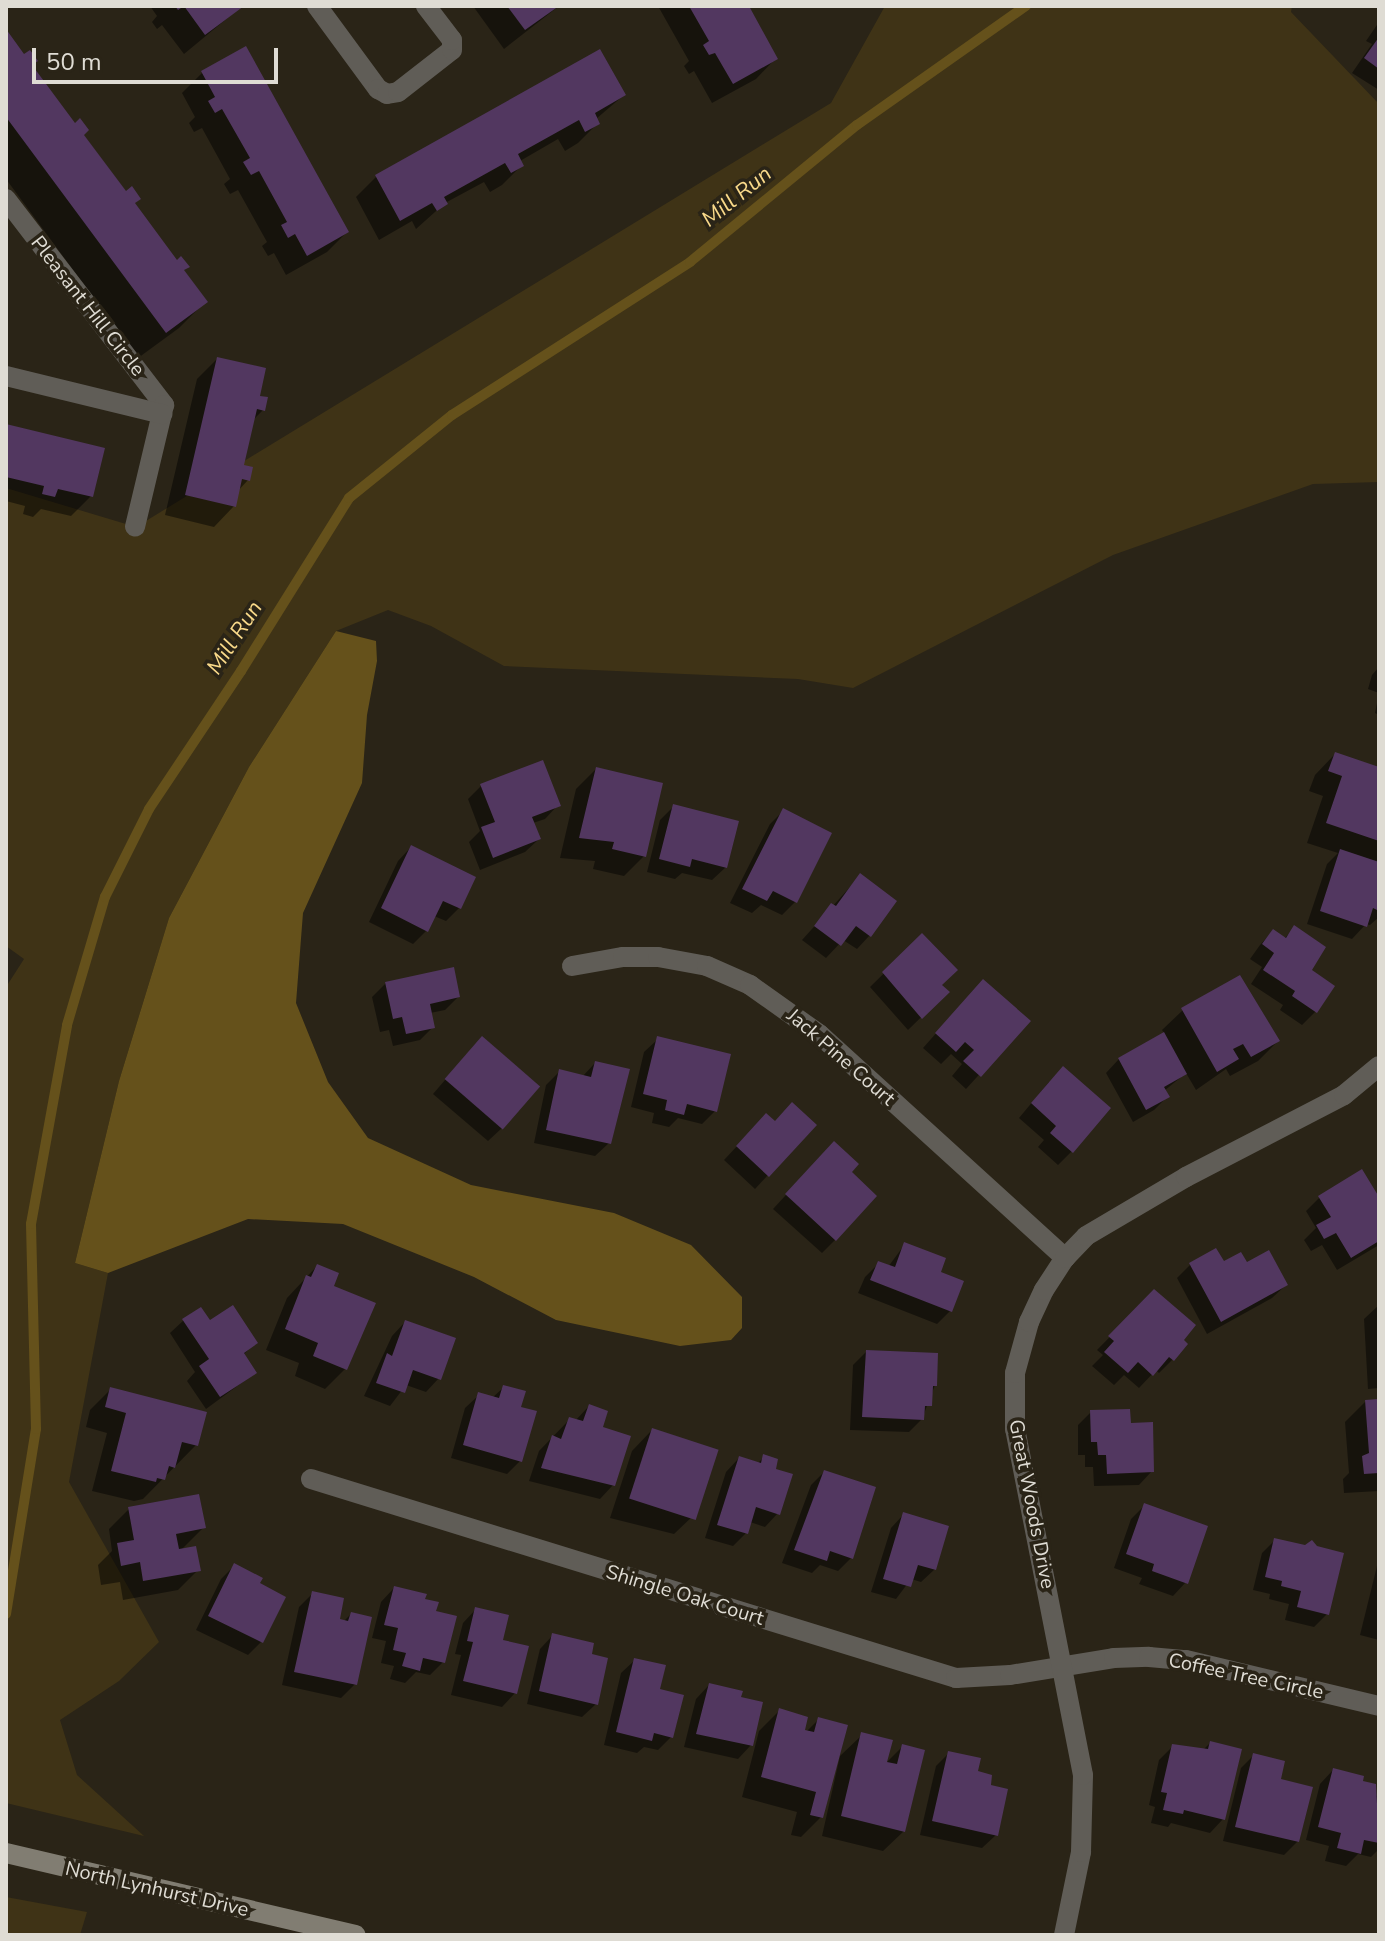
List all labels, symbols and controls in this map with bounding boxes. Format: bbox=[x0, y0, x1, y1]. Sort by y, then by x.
scale bar bbox=[36, 32, 282, 82]
text: 50 m bbox=[46, 46, 102, 78]
water label: Mill Run bbox=[697, 161, 777, 233]
street label: Pleasant Hill Circle bbox=[26, 231, 150, 381]
water label: Mill Run bbox=[202, 596, 268, 680]
street label: Jack Pine Court bbox=[782, 1003, 900, 1111]
street label: Great Woods Drive bbox=[1004, 1417, 1060, 1591]
street label: Shingle Oak Court bbox=[603, 1560, 767, 1630]
street label: Coffee Tree Circle bbox=[1166, 1648, 1326, 1704]
street label: North Lynhurst Drive bbox=[63, 1856, 251, 1922]

